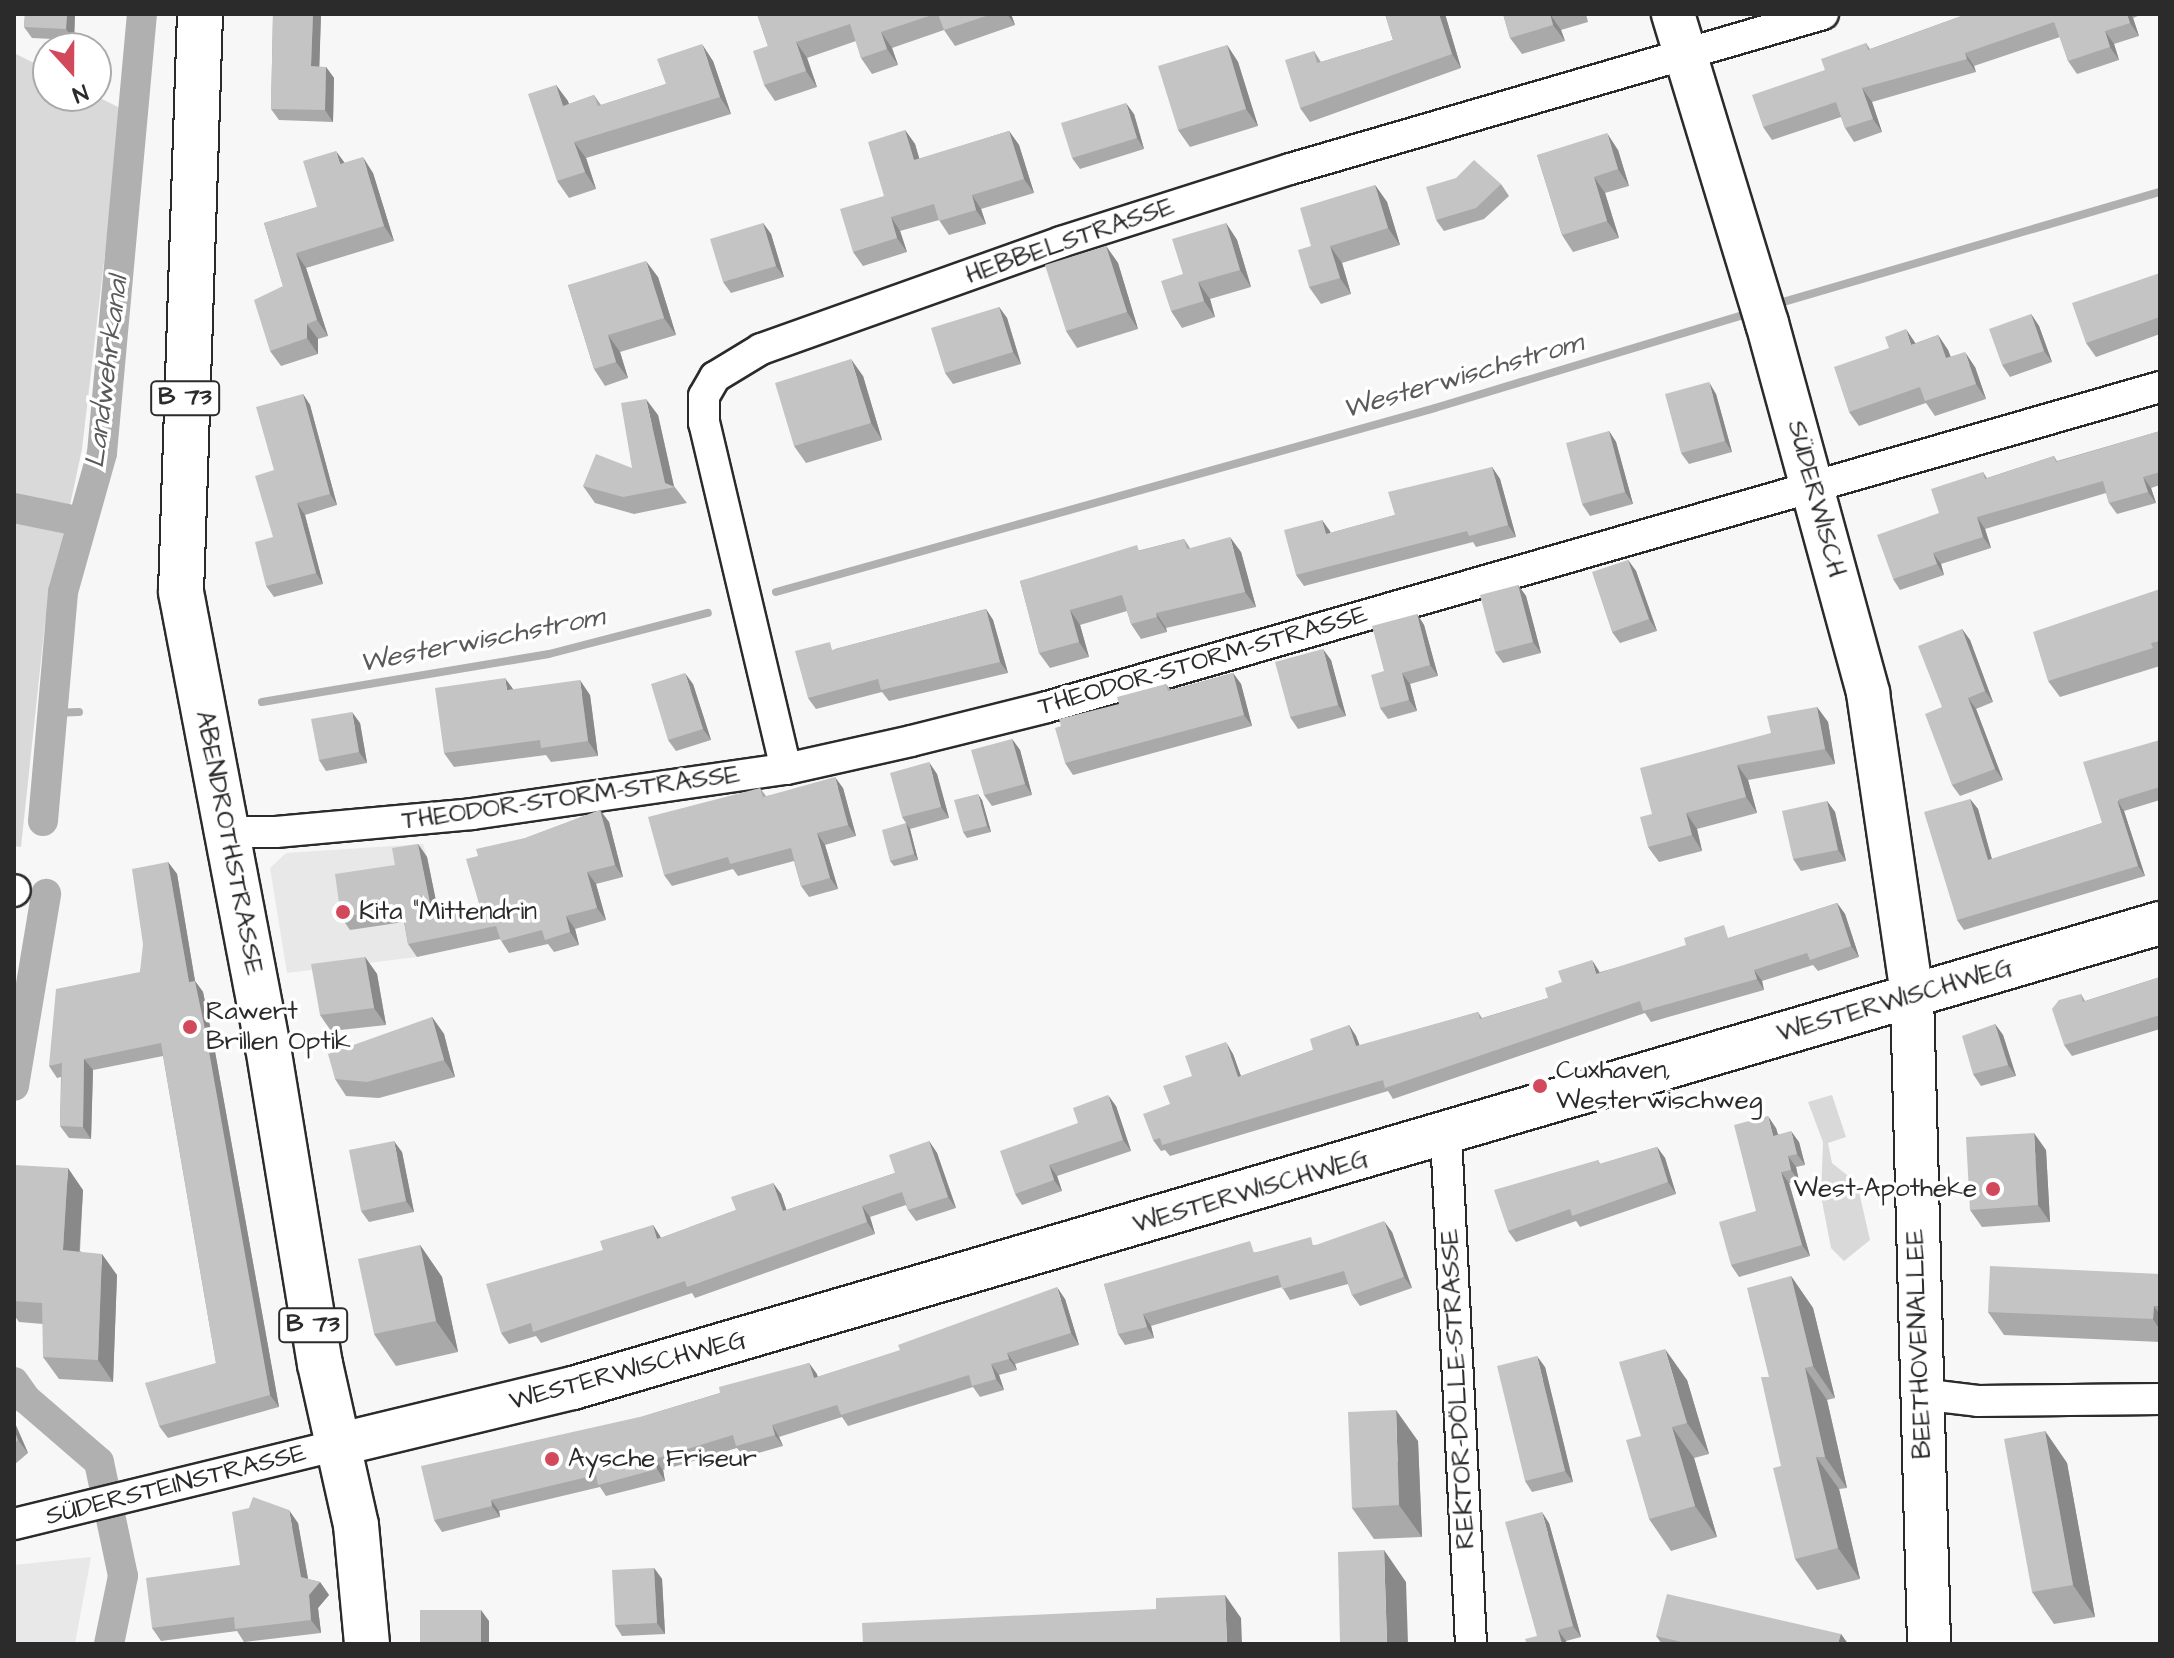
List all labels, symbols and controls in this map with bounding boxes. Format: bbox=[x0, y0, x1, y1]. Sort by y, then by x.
north arrow bbox=[32, 32, 112, 112]
text: N bbox=[68, 76, 92, 110]
street label: HEBBELSTRASSE bbox=[962, 191, 1178, 291]
water label: Landwehrkanal bbox=[79, 274, 135, 470]
water label: Westerwischstrom bbox=[1339, 326, 1587, 426]
road number: B 73 bbox=[149, 378, 221, 418]
street label: SÜDERWISCH bbox=[1780, 417, 1852, 581]
street label: THEODOR-STORM-STRASSE bbox=[1035, 599, 1371, 723]
water label: Westerwischstrom bbox=[357, 600, 607, 680]
street label: ABENDROTHSTRASSE bbox=[188, 708, 270, 978]
street label: THEODOR-STORM-STRASSE bbox=[400, 759, 742, 837]
place label: Kita "Mittendrin bbox=[359, 896, 537, 928]
marker: Kita "Mittendrin bbox=[334, 903, 352, 921]
street label: WESTERWISCHWEG bbox=[1774, 952, 2016, 1050]
place label: Rawert Brillen Optik bbox=[206, 996, 351, 1058]
marker: Rawert Brillen Optik bbox=[181, 1018, 199, 1036]
place label: Cuxhaven, Westerwischweg bbox=[1556, 1055, 1762, 1116]
marker: Cuxhaven, Westerwischweg bbox=[1531, 1077, 1549, 1095]
street label: WESTERWISCHWEG bbox=[1130, 1143, 1372, 1241]
place label: West-Apotheke bbox=[1794, 1173, 1977, 1205]
marker: West-Apotheke bbox=[1984, 1180, 2002, 1198]
street label: REKTOR-DÖLLE-STRASSE bbox=[1434, 1228, 1482, 1550]
street label: BEETHOVENALLEE bbox=[1899, 1229, 1939, 1459]
road number: B 73 bbox=[277, 1305, 349, 1345]
street label: WESTERWISCHWEG bbox=[506, 1324, 750, 1418]
street label: SÜDERSTEINSTRASSE bbox=[42, 1438, 310, 1532]
place label: Aysche Friseur bbox=[568, 1443, 757, 1475]
marker: Aysche Friseur bbox=[543, 1450, 561, 1468]

